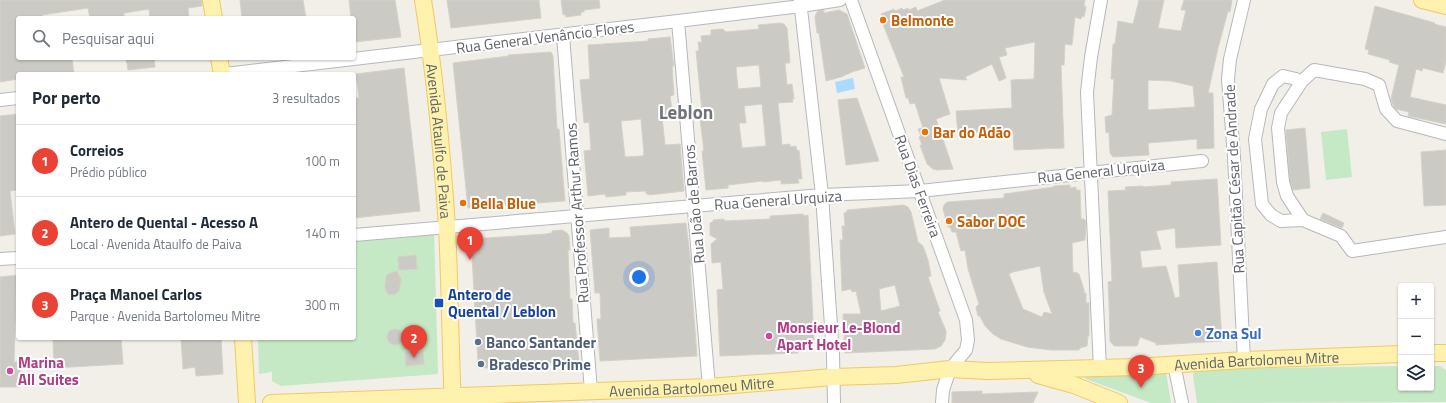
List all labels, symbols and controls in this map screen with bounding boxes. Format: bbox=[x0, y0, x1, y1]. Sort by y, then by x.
place label: Belmonte bbox=[891, 9, 954, 32]
street label: Rua General Venâncio Flores bbox=[455, 15, 635, 59]
marker: Belmonte bbox=[878, 15, 888, 25]
search box bbox=[16, 16, 356, 60]
icon: search bbox=[30, 27, 52, 49]
text: Pesquisar aqui bbox=[62, 27, 154, 50]
street label: Avenida Ataulfo de Paiva bbox=[421, 62, 458, 220]
street label: Rua Capitão César de Andrade bbox=[1218, 84, 1250, 274]
text: Por perto bbox=[32, 85, 101, 111]
text: 3 resultados bbox=[272, 88, 340, 108]
district label: Leblon bbox=[659, 97, 713, 126]
place label: Bar do Adão bbox=[933, 121, 1011, 144]
street label: Rua Professor Arthur Ramos bbox=[559, 122, 595, 304]
marker: Bar do Adão bbox=[920, 127, 930, 137]
street label: Rua Dias Ferreira bbox=[889, 131, 947, 241]
text: Correios bbox=[70, 139, 124, 162]
street label: Rua João de Barros bbox=[677, 143, 711, 265]
text: 1 bbox=[41, 151, 49, 171]
text: 100 m bbox=[304, 151, 340, 171]
street label: Rua General Urquiza bbox=[1036, 153, 1166, 189]
text: Prédio público bbox=[70, 162, 147, 182]
street label: Rua General Urquiza bbox=[713, 184, 843, 216]
place label: Bella Blue bbox=[471, 192, 536, 215]
marker: Bella Blue bbox=[458, 198, 468, 208]
place label: Sabor DOC bbox=[957, 210, 1025, 233]
text: Antero de Quental - Acesso A bbox=[70, 211, 258, 234]
marker: Sabor DOC bbox=[944, 216, 954, 226]
text: 2 bbox=[41, 223, 49, 243]
text: 140 m bbox=[304, 223, 340, 243]
pin: 1 bbox=[457, 227, 483, 260]
text: Local · Avenida Ataulfo de Paiva bbox=[70, 234, 241, 254]
your location bbox=[629, 267, 649, 287]
text: Praça Manoel Carlos bbox=[70, 283, 202, 306]
place label: Antero de Quental / Leblon bbox=[448, 283, 556, 323]
map controls bbox=[1398, 283, 1434, 391]
button: + bbox=[1398, 283, 1434, 319]
text: 3 bbox=[41, 295, 49, 315]
text: 300 m bbox=[304, 295, 340, 315]
marker: Antero de Quental / Leblon bbox=[433, 297, 445, 309]
text: Parque · Avenida Bartolomeu Mitre bbox=[70, 306, 260, 326]
place label: Monsieur Le-Blond Apart Hotel bbox=[777, 316, 900, 356]
button: − bbox=[1398, 319, 1434, 355]
place label: Zona Sul bbox=[1206, 322, 1262, 345]
pin: 2 bbox=[401, 325, 427, 358]
marker: Zona Sul bbox=[1193, 328, 1203, 338]
place label: Banco Santander bbox=[486, 331, 596, 354]
marker: Monsieur Le-Blond Apart Hotel bbox=[764, 331, 774, 341]
marker: Banco Santander bbox=[473, 337, 483, 347]
street label: Avenida Bartolomeu Mitre bbox=[1173, 345, 1340, 376]
place label: Marina All Suites bbox=[18, 351, 79, 391]
place label: Bradesco Prime bbox=[489, 353, 591, 376]
pin: 3 bbox=[1128, 355, 1154, 388]
button: layers bbox=[1398, 355, 1434, 391]
marker: Bradesco Prime bbox=[476, 359, 486, 369]
marker: Marina All Suites bbox=[5, 366, 15, 376]
street label: Avenida Bartolomeu Mitre bbox=[609, 370, 775, 402]

